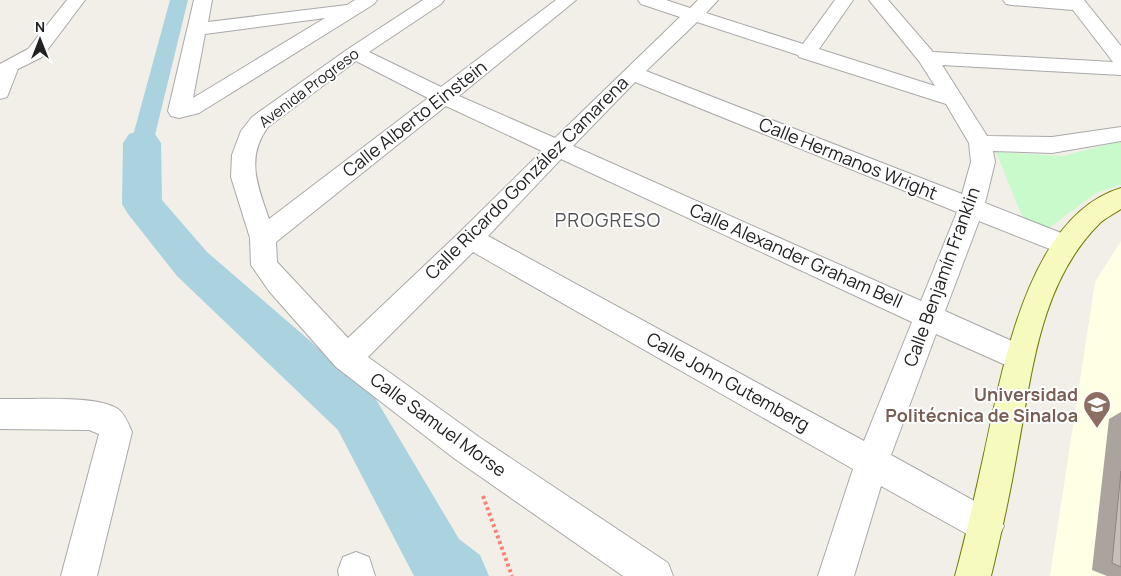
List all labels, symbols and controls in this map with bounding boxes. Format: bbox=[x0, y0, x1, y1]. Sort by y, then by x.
north arrow bbox=[15, 15, 65, 65]
text: N bbox=[35, 17, 45, 36]
street label: Avenida Progreso bbox=[254, 43, 363, 132]
street label: Calle Alberto Einstein bbox=[337, 54, 491, 182]
street label: Calle Ricardo González Camarena bbox=[419, 70, 633, 284]
street label: Calle Hermanos Wright bbox=[756, 111, 941, 205]
street label: Calle Benjamín Franklin bbox=[897, 183, 985, 370]
street label: Calle Alexander Graham Bell bbox=[686, 197, 907, 313]
district label: PROGRESO bbox=[555, 207, 661, 233]
street label: Calle John Gutemberg bbox=[643, 326, 814, 436]
street label: Calle Samuel Morse bbox=[366, 367, 511, 482]
place label: Universidad Politécnica de Sinaloa bbox=[885, 382, 1078, 427]
school or university icon: Universidad Politécnica de Sinaloa bbox=[1082, 390, 1112, 429]

